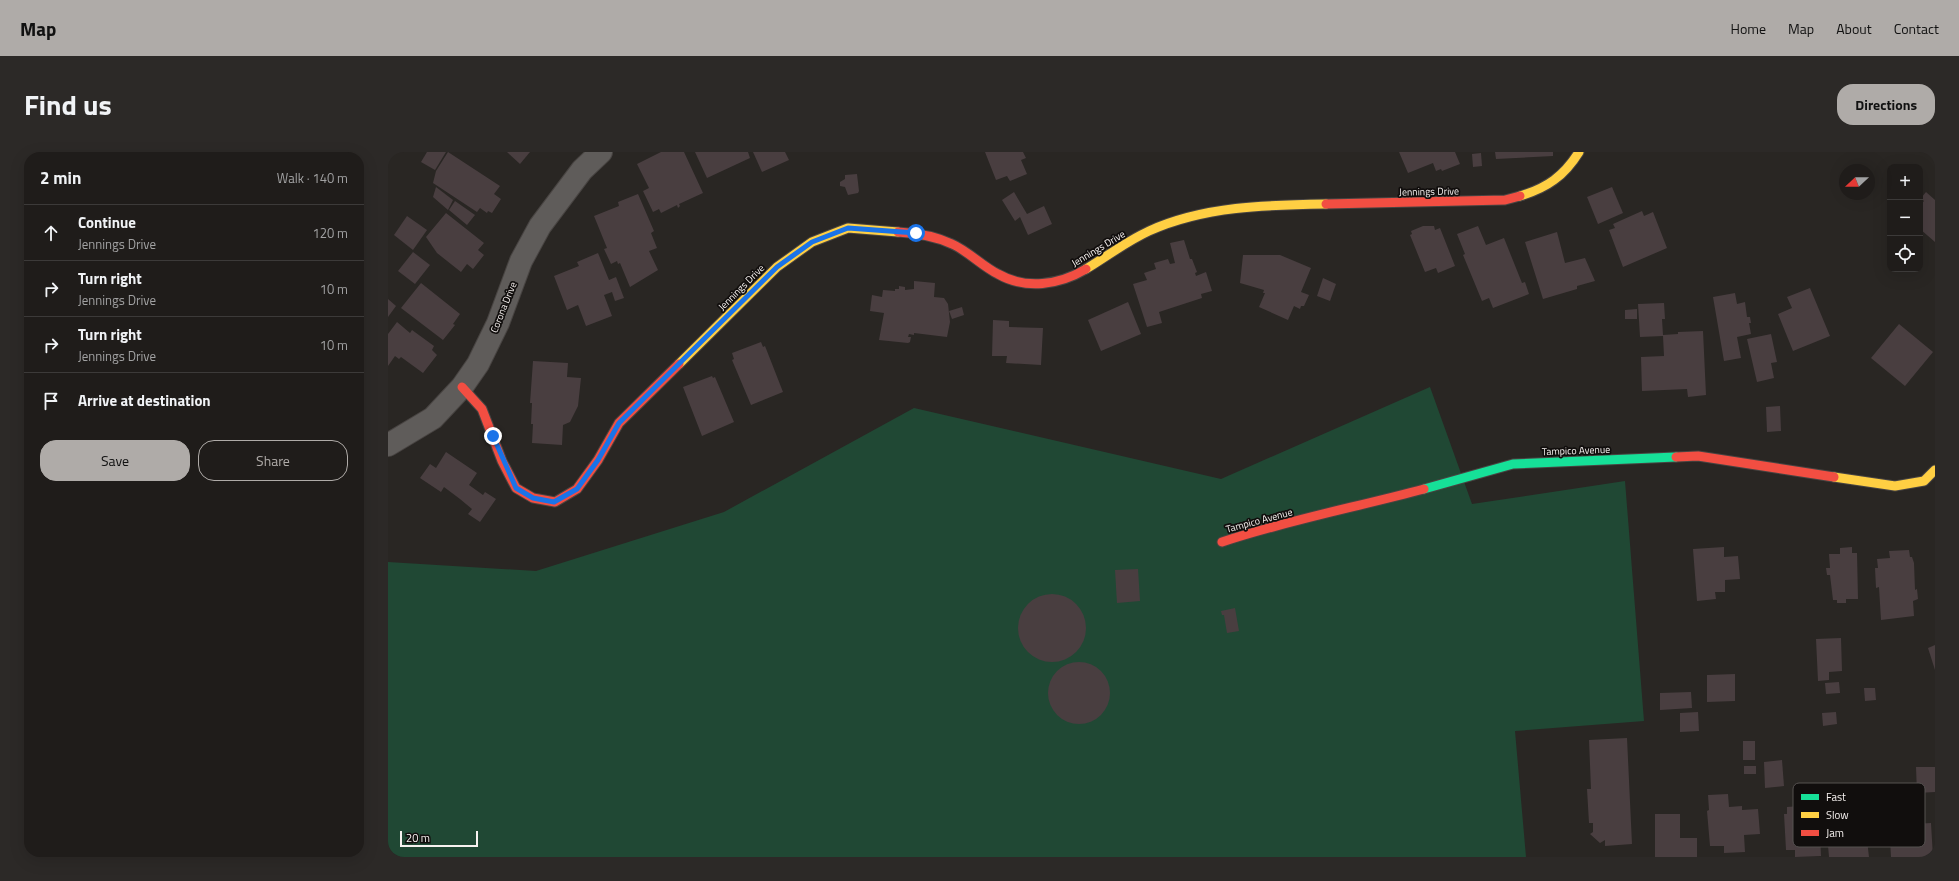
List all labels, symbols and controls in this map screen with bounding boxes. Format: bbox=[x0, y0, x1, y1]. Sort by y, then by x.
text: Map bbox=[20, 14, 56, 43]
text: Home bbox=[1731, 18, 1766, 39]
text: Map bbox=[1788, 18, 1814, 39]
text: About bbox=[1836, 18, 1872, 39]
text: Contact bbox=[1894, 18, 1939, 39]
text: Find us bbox=[24, 83, 112, 126]
button: Directions bbox=[1837, 84, 1935, 125]
north arrow bbox=[1839, 164, 1875, 200]
map controls bbox=[1887, 164, 1923, 272]
button: + bbox=[1887, 164, 1923, 200]
text: 2 min bbox=[40, 165, 81, 191]
text: Walk · 140 m bbox=[277, 168, 348, 188]
street label: Jennings Drive bbox=[1399, 183, 1459, 200]
button: − bbox=[1887, 200, 1923, 236]
text: Continue bbox=[78, 211, 136, 234]
icon: ahead bbox=[40, 222, 62, 244]
text: 120 m bbox=[312, 223, 348, 243]
route start bbox=[907, 224, 925, 242]
street label: Jennings Drive bbox=[1069, 227, 1128, 270]
text: Jennings Drive bbox=[78, 234, 156, 254]
button: locate bbox=[1887, 236, 1923, 272]
street label: Jennings Drive bbox=[715, 261, 768, 314]
text: Turn right bbox=[78, 267, 142, 290]
icon: right bbox=[40, 278, 62, 300]
text: 10 m bbox=[320, 279, 348, 299]
street label: Corona Drive bbox=[486, 279, 520, 335]
text: Jennings Drive bbox=[78, 290, 156, 310]
text: Turn right bbox=[78, 323, 142, 346]
icon: right bbox=[40, 334, 62, 356]
text: 10 m bbox=[320, 335, 348, 355]
text: Jennings Drive bbox=[78, 346, 156, 366]
text: Arrive at destination bbox=[78, 389, 211, 412]
icon: arrive bbox=[40, 390, 62, 412]
route end bbox=[484, 427, 502, 445]
button: Save bbox=[40, 440, 190, 481]
button: Share bbox=[198, 440, 348, 481]
street label: Tampico Avenue bbox=[1542, 442, 1610, 459]
street label: Tampico Avenue bbox=[1224, 504, 1294, 537]
legend bbox=[1793, 783, 1925, 847]
text: Fast bbox=[1826, 789, 1846, 805]
text: Slow bbox=[1826, 807, 1849, 823]
text: Jam bbox=[1826, 825, 1844, 841]
scale bar bbox=[400, 829, 478, 848]
text: 20 m bbox=[406, 830, 430, 846]

